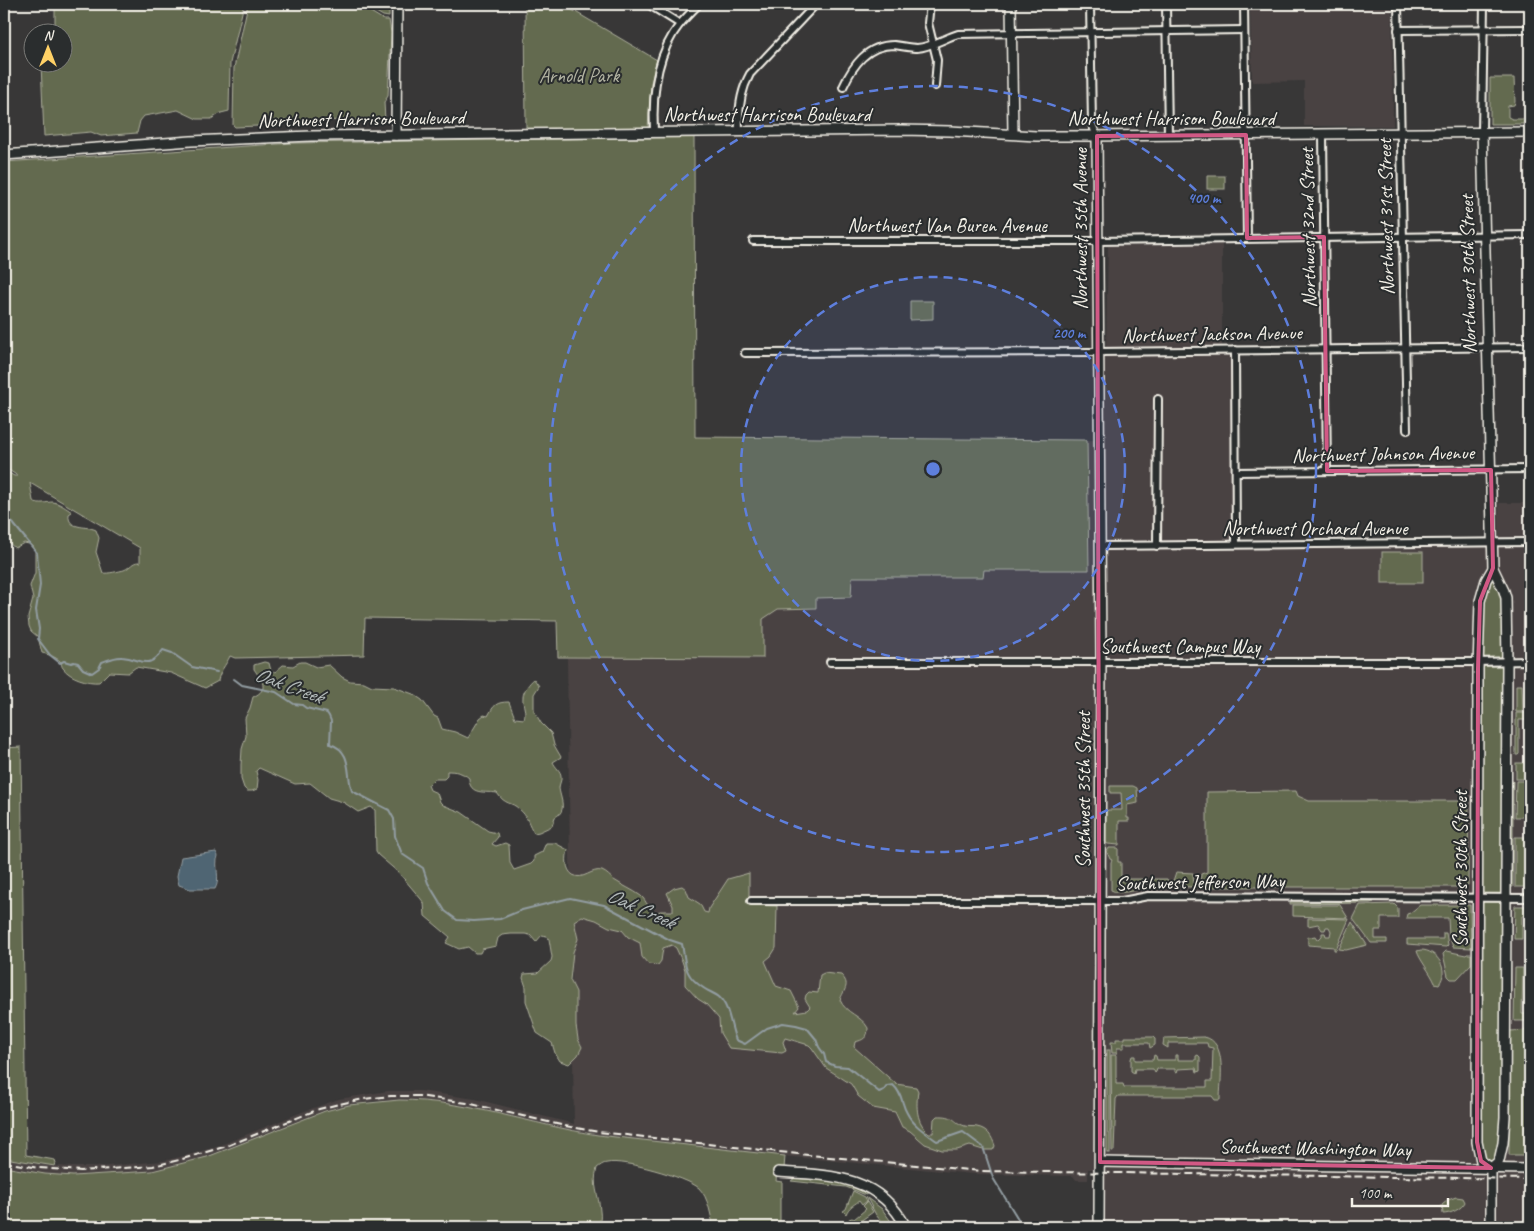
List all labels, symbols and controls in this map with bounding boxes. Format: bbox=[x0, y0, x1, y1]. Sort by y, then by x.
north arrow bbox=[22, 22, 72, 72]
text: N bbox=[44, 27, 55, 44]
park label: Arnold Park bbox=[539, 63, 621, 88]
street label: Northwest Harrison Boulevard bbox=[664, 102, 874, 127]
street label: Northwest Harrison Boulevard bbox=[257, 105, 468, 133]
street label: Northwest Harrison Boulevard bbox=[1068, 106, 1278, 131]
street label: Northwest 31st Street bbox=[1372, 136, 1400, 295]
street label: Northwest 32nd Street bbox=[1294, 145, 1322, 308]
street label: Northwest 35th Avenue bbox=[1068, 147, 1093, 310]
text: 400 m bbox=[1188, 189, 1222, 208]
street label: Northwest 30th Street bbox=[1454, 192, 1482, 354]
street label: Northwest Van Buren Avenue bbox=[847, 213, 1048, 238]
street label: Northwest Jackson Avenue bbox=[1122, 320, 1303, 348]
text: 200 m bbox=[1053, 324, 1087, 343]
street label: Northwest Johnson Avenue bbox=[1292, 440, 1476, 468]
centre of rings bbox=[924, 460, 942, 478]
street label: Northwest Orchard Avenue bbox=[1223, 516, 1409, 541]
street label: Southwest Campus Way bbox=[1100, 634, 1262, 659]
water label: Oak Creek bbox=[251, 661, 331, 711]
street label: Southwest 35th Street bbox=[1071, 709, 1096, 868]
street label: Southwest 30th Street bbox=[1448, 788, 1473, 947]
street label: Southwest Jefferson Way bbox=[1115, 868, 1287, 896]
water label: Oak Creek bbox=[603, 882, 683, 936]
street label: Southwest Washington Way bbox=[1219, 1134, 1413, 1162]
scale bar bbox=[1352, 1176, 1448, 1208]
text: 100 m bbox=[1359, 1184, 1393, 1203]

